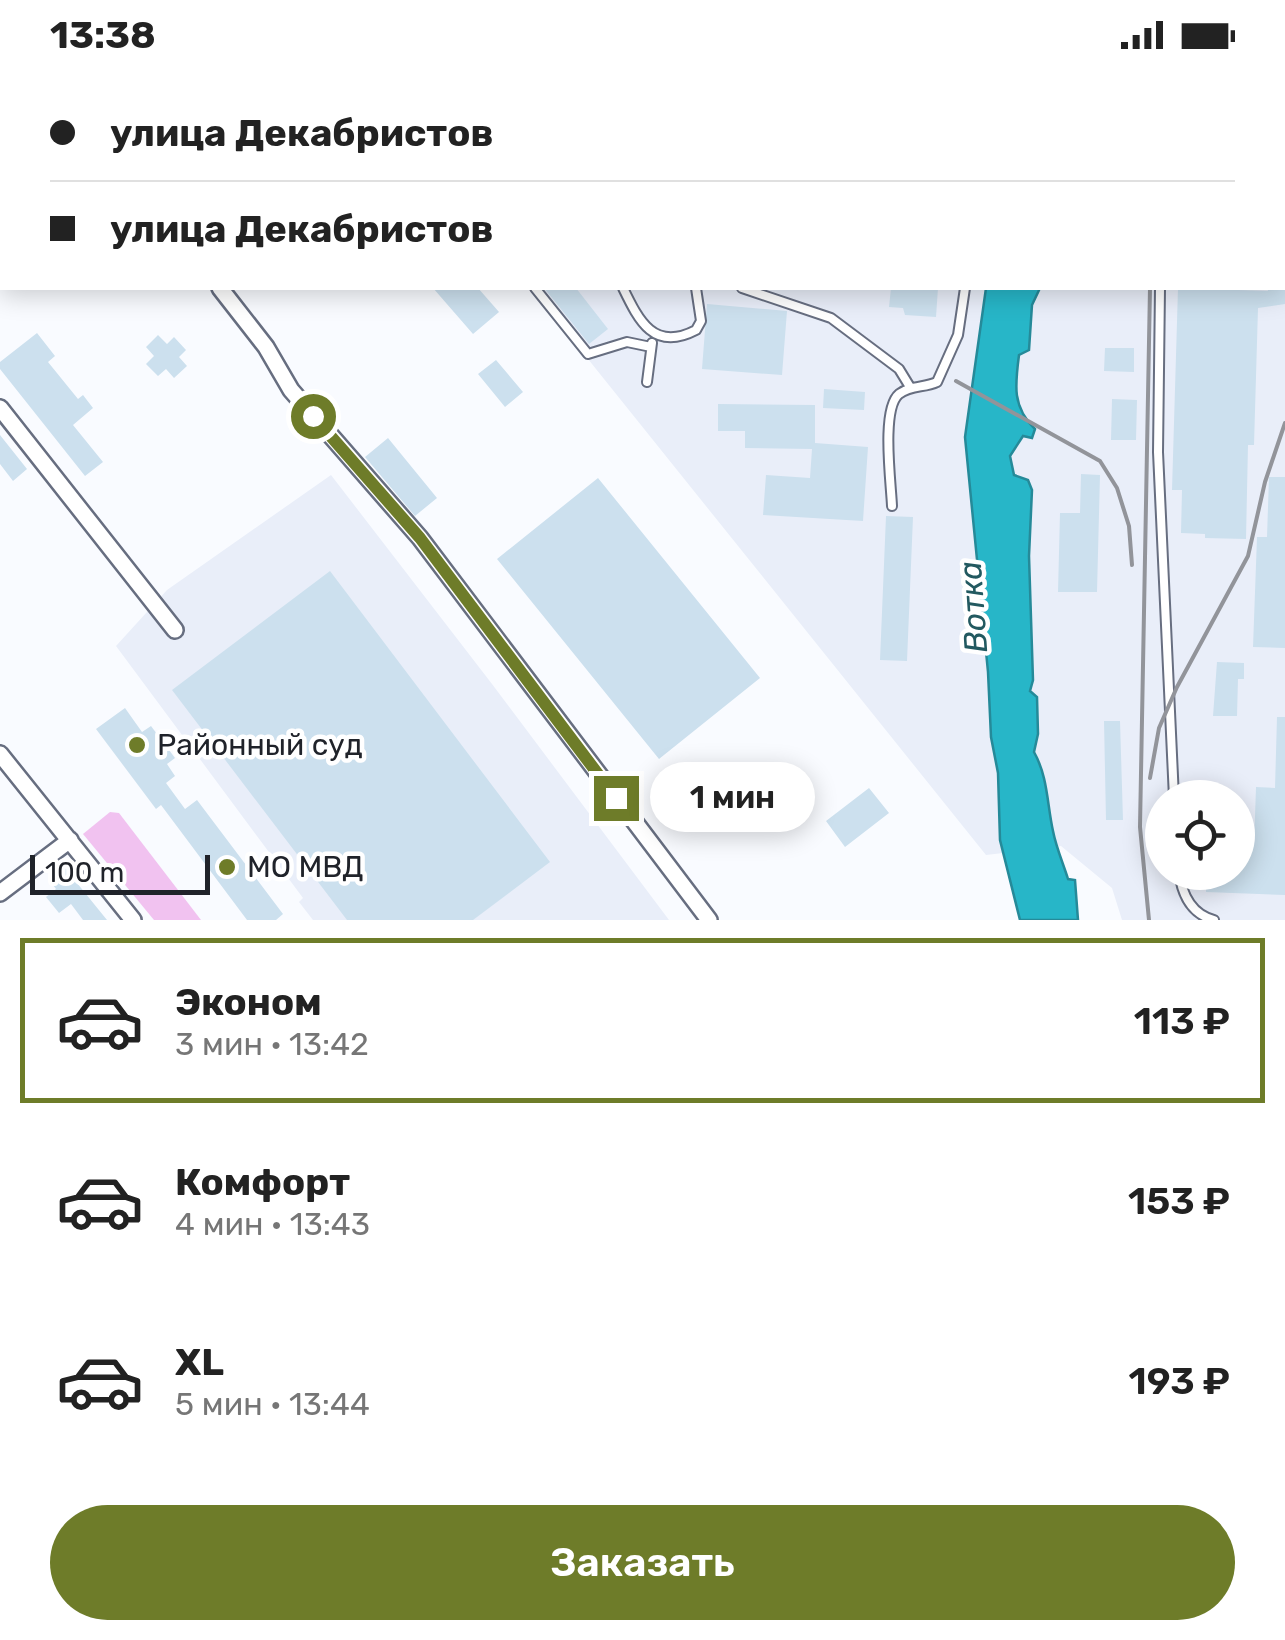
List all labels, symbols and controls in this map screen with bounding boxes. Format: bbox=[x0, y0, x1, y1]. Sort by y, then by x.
text: 13:38 bbox=[50, 12, 156, 58]
text: улица Декабристов bbox=[110, 110, 493, 156]
text: улица Декабристов bbox=[110, 206, 493, 252]
route start bbox=[291, 394, 336, 439]
water label: Вотка bbox=[951, 560, 995, 654]
place label: Районный суд bbox=[157, 727, 363, 763]
marker: Районный суд bbox=[126, 734, 148, 756]
callout: 1 мин bbox=[651, 763, 816, 833]
route end bbox=[594, 776, 639, 821]
text: 1 мин bbox=[690, 778, 775, 816]
map controls bbox=[1145, 780, 1255, 890]
button: locate bbox=[1145, 780, 1255, 890]
place label: МО МВД bbox=[247, 849, 364, 885]
scale bar bbox=[30, 850, 210, 894]
text: 100 m bbox=[45, 856, 124, 889]
marker: МО МВД bbox=[216, 856, 238, 878]
icon: car bbox=[55, 976, 145, 1066]
text: Эконом bbox=[175, 979, 322, 1025]
text: 113 ₽ bbox=[1134, 998, 1230, 1044]
text: 3 мин · 13:42 bbox=[175, 1025, 369, 1063]
icon: car bbox=[55, 1156, 145, 1246]
text: Комфорт bbox=[175, 1159, 350, 1205]
text: 153 ₽ bbox=[1128, 1178, 1230, 1224]
text: 4 мин · 13:43 bbox=[175, 1205, 370, 1243]
icon: car bbox=[55, 1336, 145, 1426]
text: XL bbox=[175, 1339, 224, 1385]
text: 193 ₽ bbox=[1128, 1358, 1230, 1404]
text: 5 мин · 13:44 bbox=[175, 1385, 370, 1423]
button: Заказать bbox=[50, 1505, 1235, 1620]

